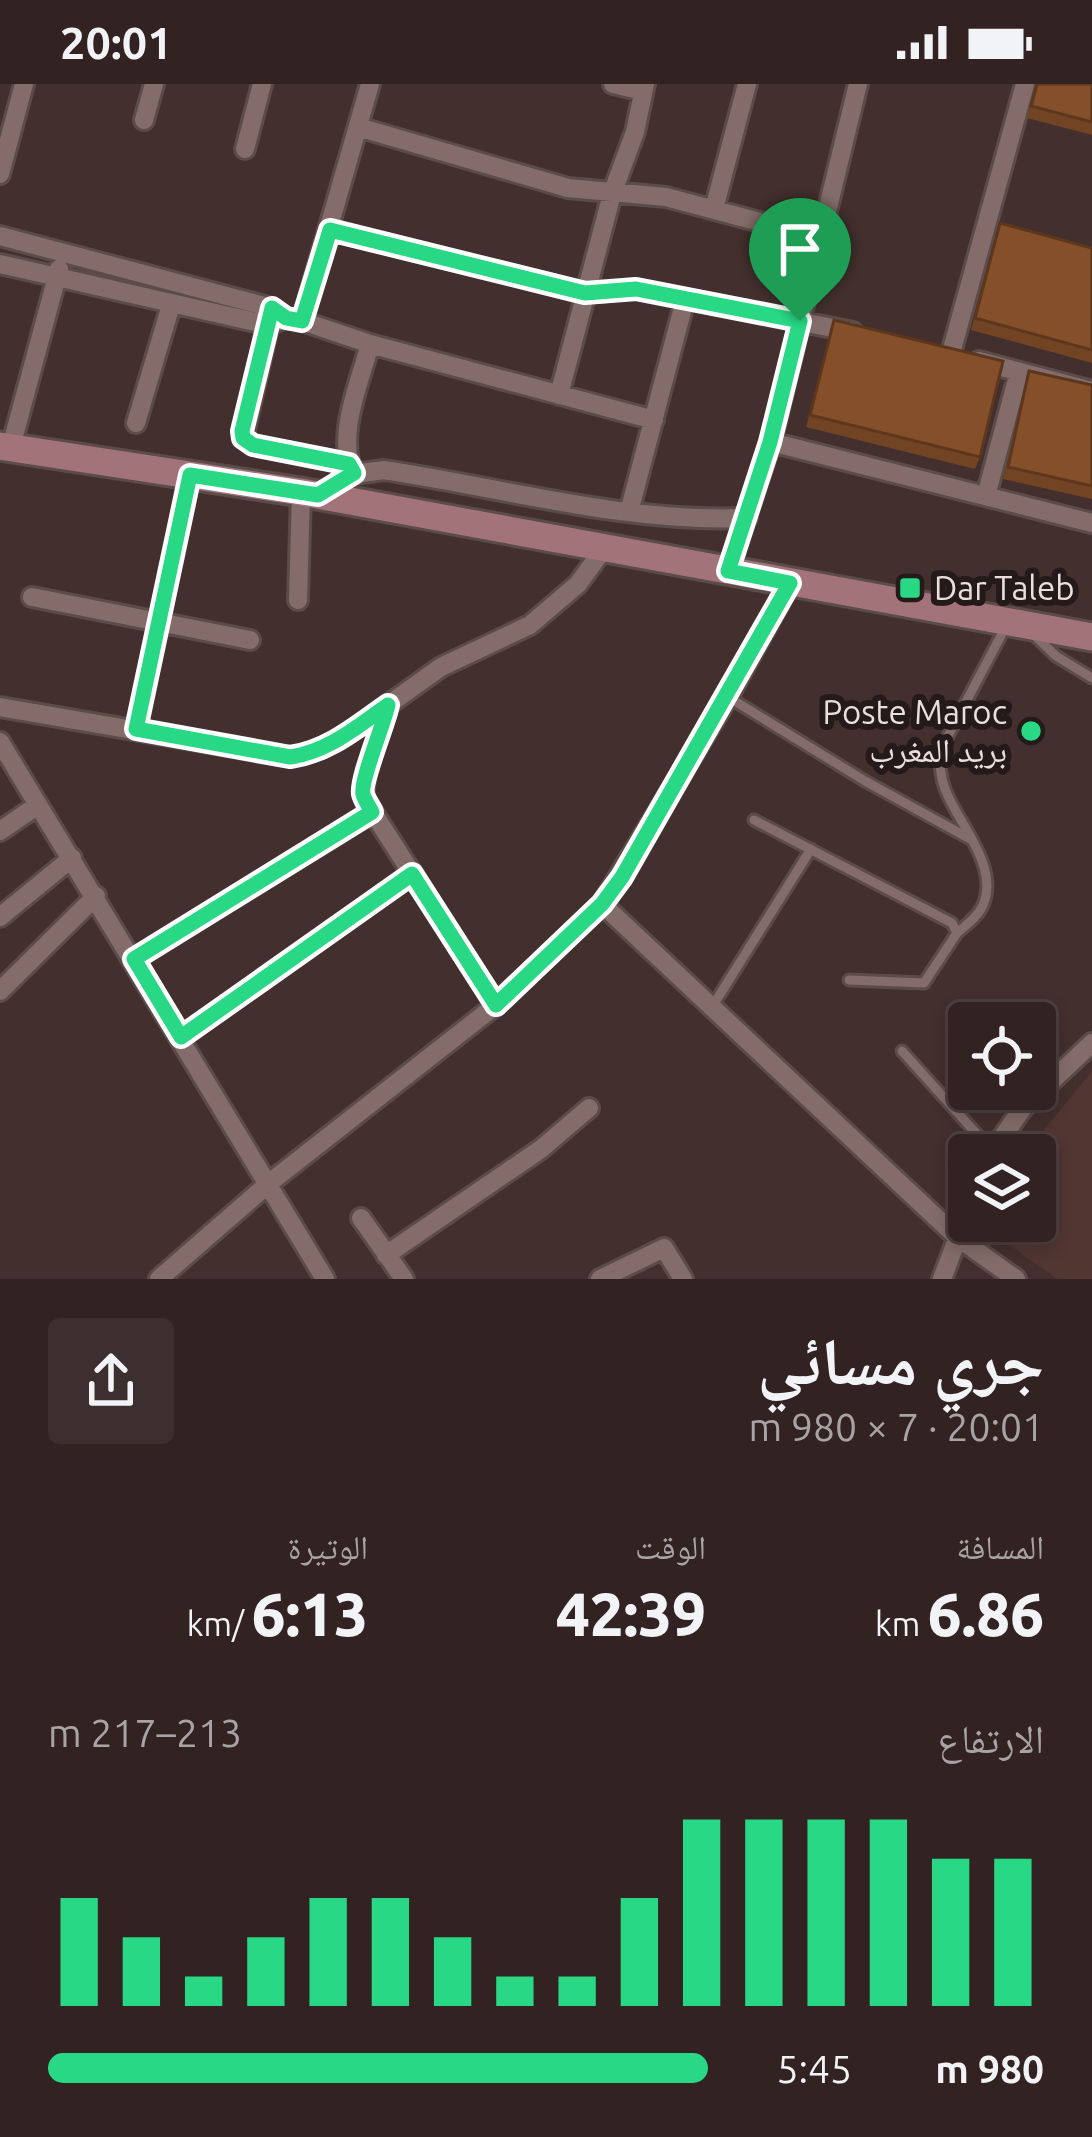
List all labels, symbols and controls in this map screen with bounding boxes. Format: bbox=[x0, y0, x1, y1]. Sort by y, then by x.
text: 20:01 bbox=[60, 17, 173, 68]
pin bbox=[749, 198, 851, 321]
icon: arrive bbox=[767, 216, 833, 282]
place label: Dar Taleb bbox=[934, 569, 1075, 606]
marker: Dar Taleb bbox=[897, 575, 923, 601]
place label: Poste Maroc بريد المغرب bbox=[823, 693, 1007, 769]
marker: Poste Maroc بريد المغرب bbox=[1018, 718, 1044, 744]
map controls bbox=[948, 1002, 1056, 1242]
button: locate bbox=[948, 1002, 1056, 1110]
button: layers bbox=[948, 1134, 1056, 1242]
button: share bbox=[48, 1318, 174, 1444]
text: جري مسائي bbox=[757, 1323, 1044, 1397]
text: 20:01 · 7 × 980 m bbox=[748, 1405, 1044, 1448]
text: الوتيرة bbox=[288, 1528, 368, 1565]
text: الوقت bbox=[635, 1528, 706, 1565]
text: المسافة bbox=[957, 1528, 1044, 1565]
text: 6:13 bbox=[252, 1580, 368, 1647]
text: 42:39 bbox=[556, 1580, 706, 1647]
text: 6.86 bbox=[928, 1580, 1044, 1647]
text: /km bbox=[187, 1605, 252, 1642]
text: km bbox=[875, 1605, 928, 1642]
text: 213–217 m bbox=[48, 1711, 242, 1754]
text: الارتفاع bbox=[938, 1717, 1044, 1760]
text: 5:45 bbox=[776, 2047, 852, 2090]
text: 980 m bbox=[935, 2047, 1044, 2090]

